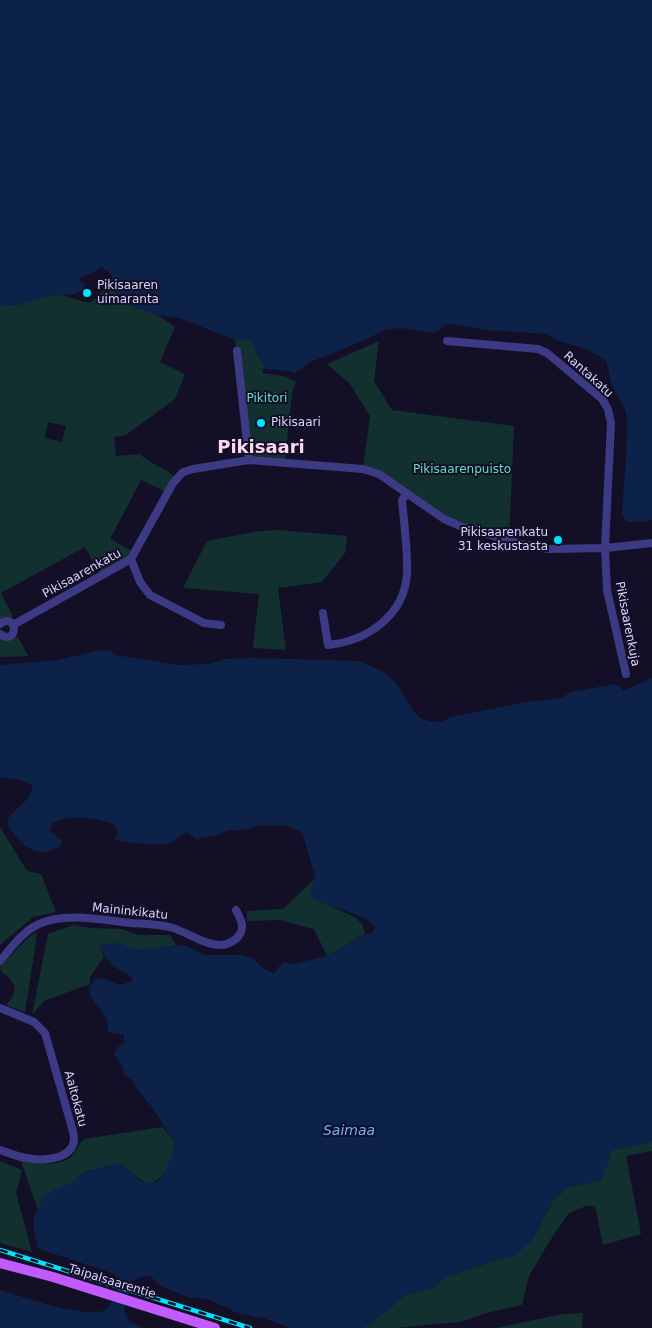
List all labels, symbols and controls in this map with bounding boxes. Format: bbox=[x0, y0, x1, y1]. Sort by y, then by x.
place label: Pikisaaren uimaranta bbox=[97, 279, 159, 307]
marker: Pikisaaren uimaranta bbox=[81, 287, 93, 299]
street label: Rantakatu bbox=[560, 349, 616, 401]
park label: Pikitori bbox=[247, 392, 287, 406]
place label: Pikisaari bbox=[271, 416, 321, 430]
marker: Pikisaari bbox=[255, 417, 267, 429]
district label: Pikisaari bbox=[217, 437, 305, 459]
park label: Pikisaarenpuisto bbox=[413, 463, 511, 477]
place label: Pikisaarenkatu 31 keskustasta bbox=[458, 526, 548, 554]
marker: Pikisaarenkatu 31 keskustasta bbox=[552, 534, 564, 546]
street label: Pikisaarenkatu bbox=[40, 546, 124, 602]
street label: Pikisaarenkuja bbox=[612, 580, 642, 668]
street label: Maininkikatu bbox=[91, 901, 169, 923]
street label: Aaltokatu bbox=[61, 1069, 89, 1129]
water label: Saimaa bbox=[323, 1123, 375, 1139]
street label: Taipalsaarentie bbox=[67, 1262, 157, 1302]

